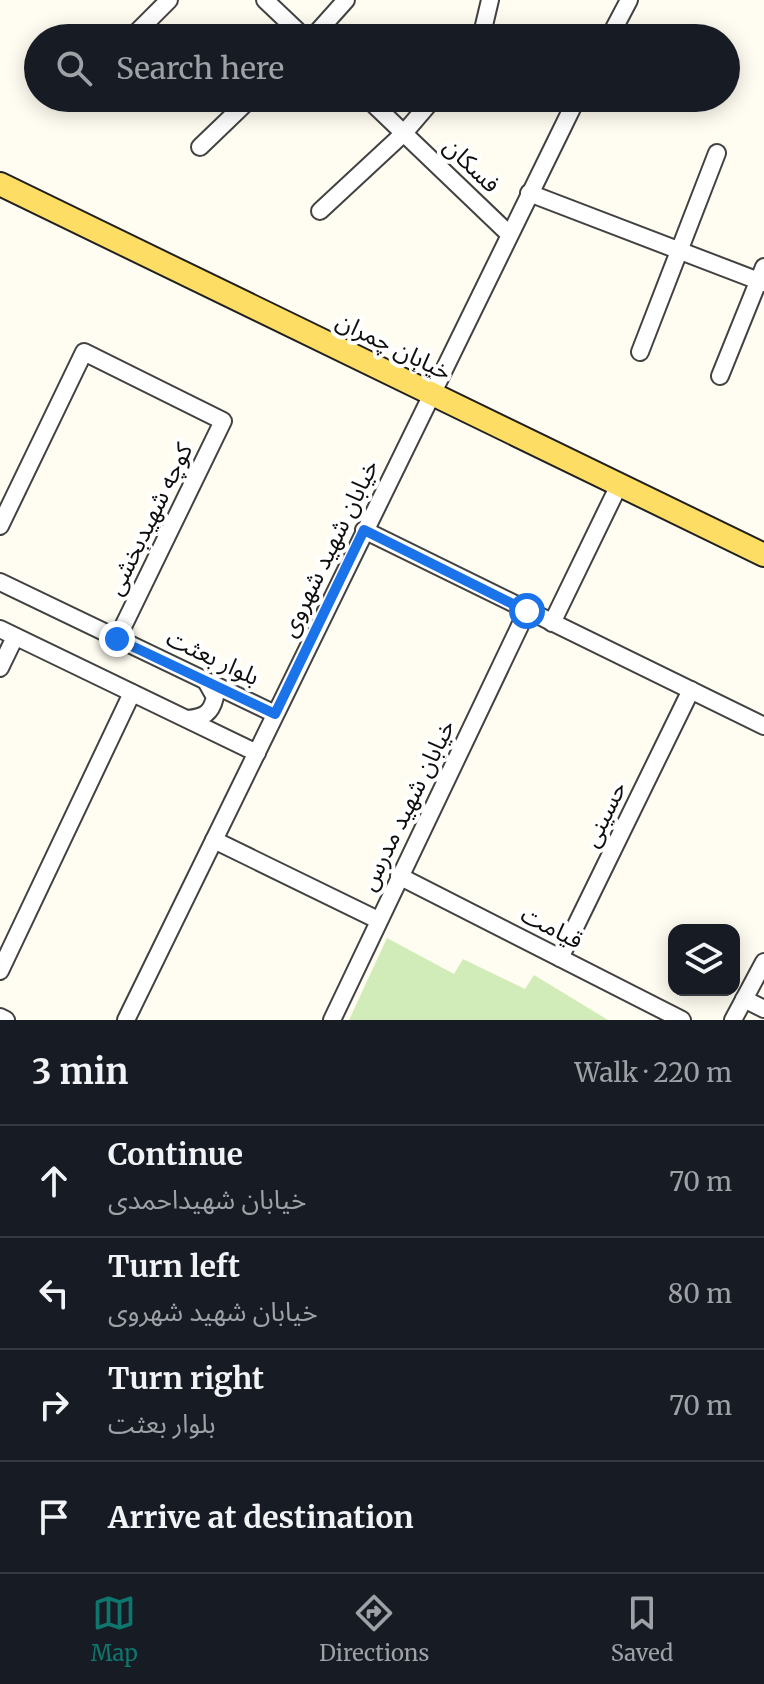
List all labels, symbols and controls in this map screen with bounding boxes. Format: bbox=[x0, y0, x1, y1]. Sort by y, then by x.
search box bbox=[24, 24, 740, 112]
icon: search bbox=[52, 46, 96, 90]
text: Search here bbox=[116, 49, 284, 87]
street label: فسکان bbox=[437, 131, 507, 199]
street label: خیابان چمران bbox=[331, 305, 457, 387]
street label: کوچه شهیدبخشی bbox=[99, 437, 200, 600]
street label: خیابان شهید شهروی bbox=[273, 454, 385, 642]
route start bbox=[509, 593, 545, 629]
route end bbox=[99, 621, 135, 657]
street label: بلوار بعثت bbox=[161, 622, 265, 692]
street label: خیابان شهید مدرس bbox=[352, 714, 462, 896]
street label: حسینی bbox=[575, 776, 633, 852]
street label: قیامت bbox=[516, 898, 588, 956]
map controls bbox=[668, 924, 740, 996]
button: layers bbox=[668, 924, 740, 996]
text: 3 min bbox=[32, 1051, 128, 1093]
text: Walk · 220 m bbox=[575, 1056, 732, 1089]
text: Continue bbox=[108, 1135, 243, 1173]
icon: ahead bbox=[32, 1159, 76, 1203]
text: 70 m bbox=[669, 1165, 732, 1198]
text: خیابان شهیداحمدی bbox=[108, 1183, 306, 1216]
text: Turn left bbox=[108, 1247, 240, 1285]
icon: left bbox=[32, 1271, 76, 1315]
text: 80 m bbox=[668, 1277, 732, 1310]
text: خیابان شهید شهروی bbox=[108, 1295, 318, 1328]
text: Turn right bbox=[108, 1359, 264, 1397]
icon: right bbox=[32, 1383, 76, 1427]
text: 70 m bbox=[669, 1389, 732, 1422]
text: بلوار بعثت bbox=[108, 1407, 216, 1440]
icon: arrive bbox=[32, 1495, 76, 1539]
text: Arrive at destination bbox=[108, 1498, 414, 1536]
tab: Map bbox=[91, 1591, 138, 1667]
tab: Directions bbox=[319, 1591, 429, 1667]
tab: Saved bbox=[611, 1591, 673, 1667]

